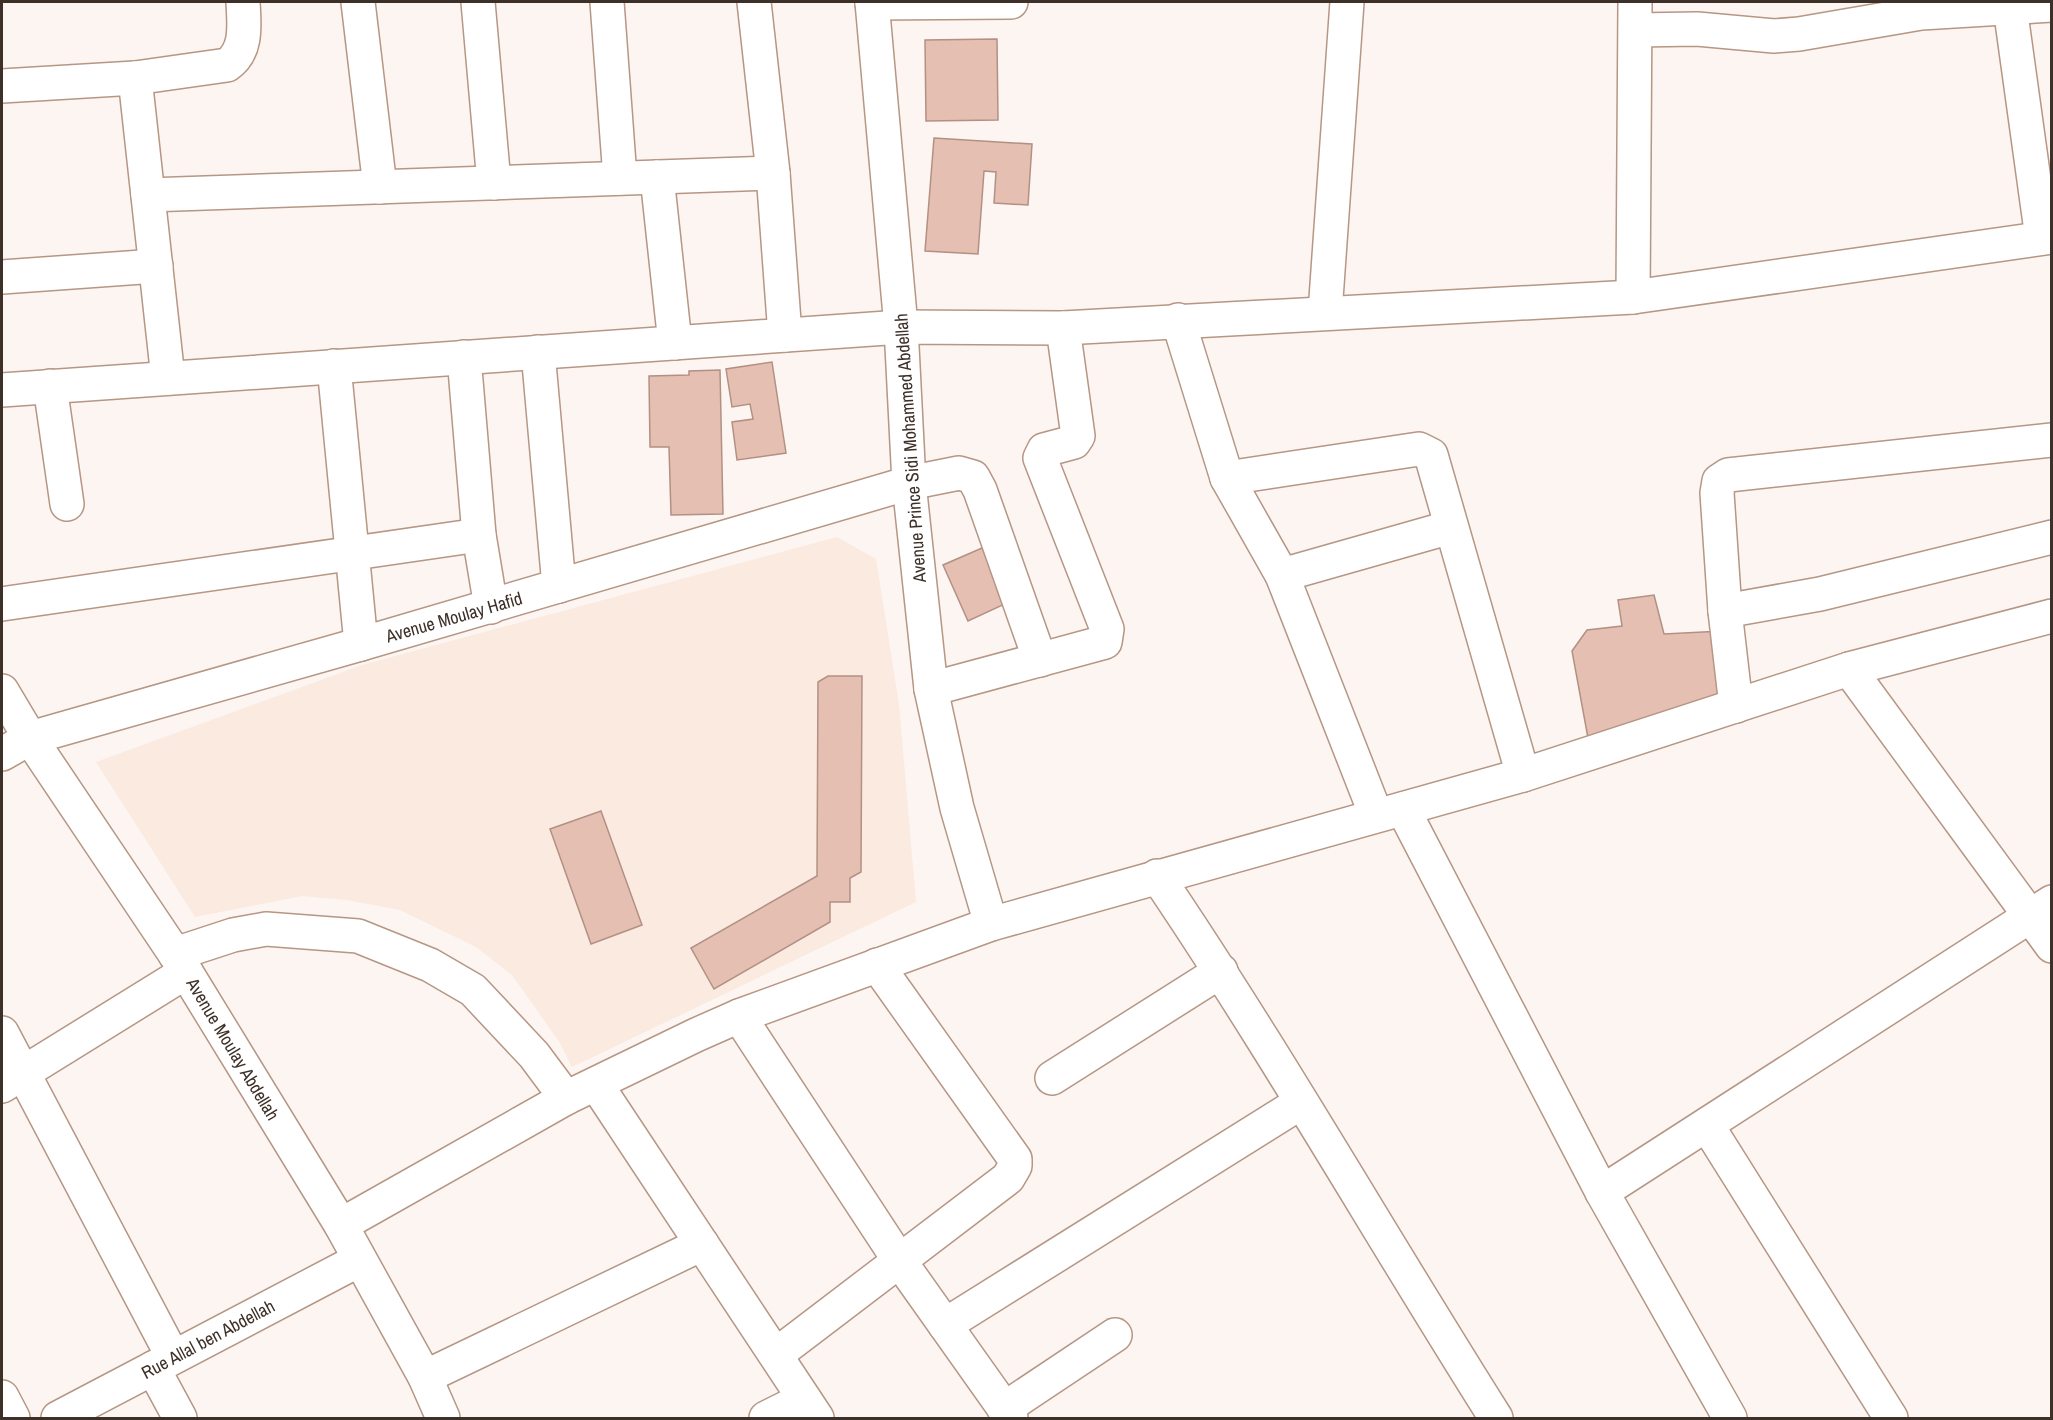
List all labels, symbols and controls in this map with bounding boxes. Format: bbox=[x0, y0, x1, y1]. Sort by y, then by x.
street label: Avenue Prince Sidi Mohammed Abdellah bbox=[888, 313, 932, 584]
street label: Avenue Moulay Hafid bbox=[382, 586, 525, 649]
street label: Avenue Moulay Abdellah bbox=[180, 972, 285, 1125]
street label: Rue Allal ben Abdellah bbox=[137, 1293, 279, 1385]

